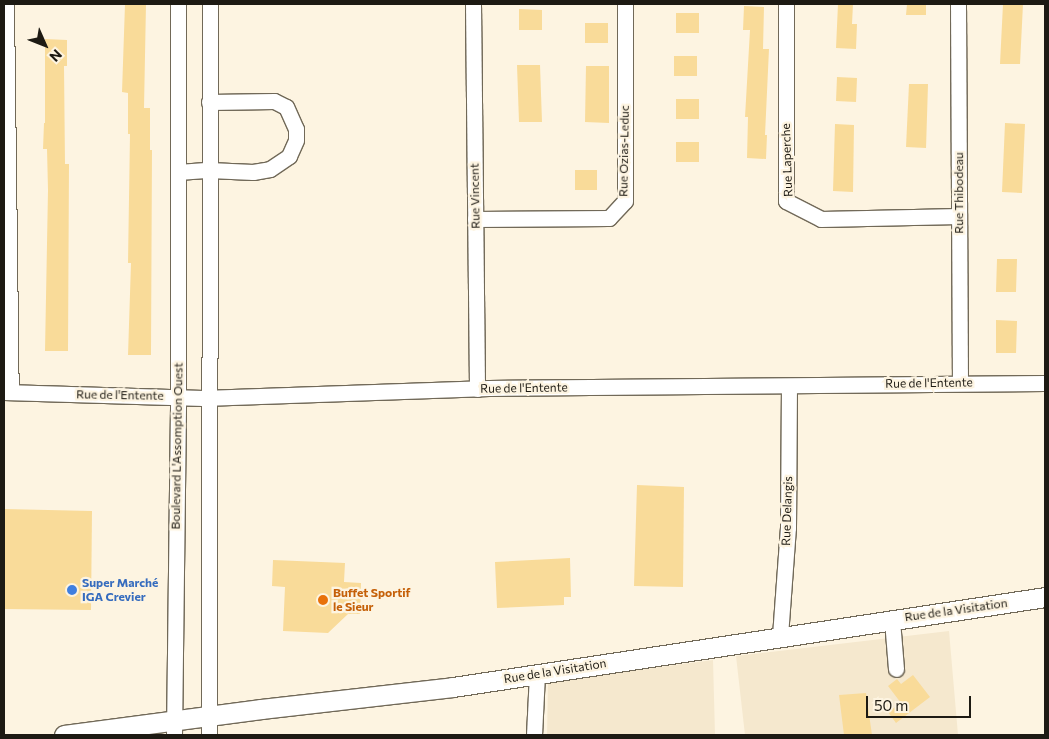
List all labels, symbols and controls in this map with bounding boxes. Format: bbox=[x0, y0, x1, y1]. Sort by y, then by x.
north arrow bbox=[20, 20, 70, 70]
text: N bbox=[46, 46, 66, 65]
street label: Rue Ozias-Leduc bbox=[616, 105, 632, 197]
street label: Rue Laperche bbox=[779, 123, 795, 197]
street label: Rue Thibodeau bbox=[952, 152, 966, 234]
street label: Rue Vincent bbox=[467, 163, 483, 229]
street label: Boulevard L'Assomption Ouest bbox=[168, 362, 186, 530]
street label: Rue de l'Entente bbox=[885, 375, 973, 391]
street label: Rue de l'Entente bbox=[480, 380, 568, 396]
street label: Rue de l'Entente bbox=[76, 387, 164, 403]
street label: Rue Delangis bbox=[779, 476, 795, 546]
place label: Super Marché IGA Crevier bbox=[82, 576, 158, 604]
marker: Super Marché IGA Crevier bbox=[66, 584, 78, 596]
place label: Buffet Sportif le Sieur bbox=[333, 586, 410, 614]
marker: Buffet Sportif le Sieur bbox=[317, 594, 329, 606]
street label: Rue de la Visitation bbox=[904, 596, 1008, 624]
street label: Rue de la Visitation bbox=[503, 656, 607, 686]
scale bar bbox=[869, 686, 974, 718]
text: 50 m bbox=[874, 696, 908, 714]

